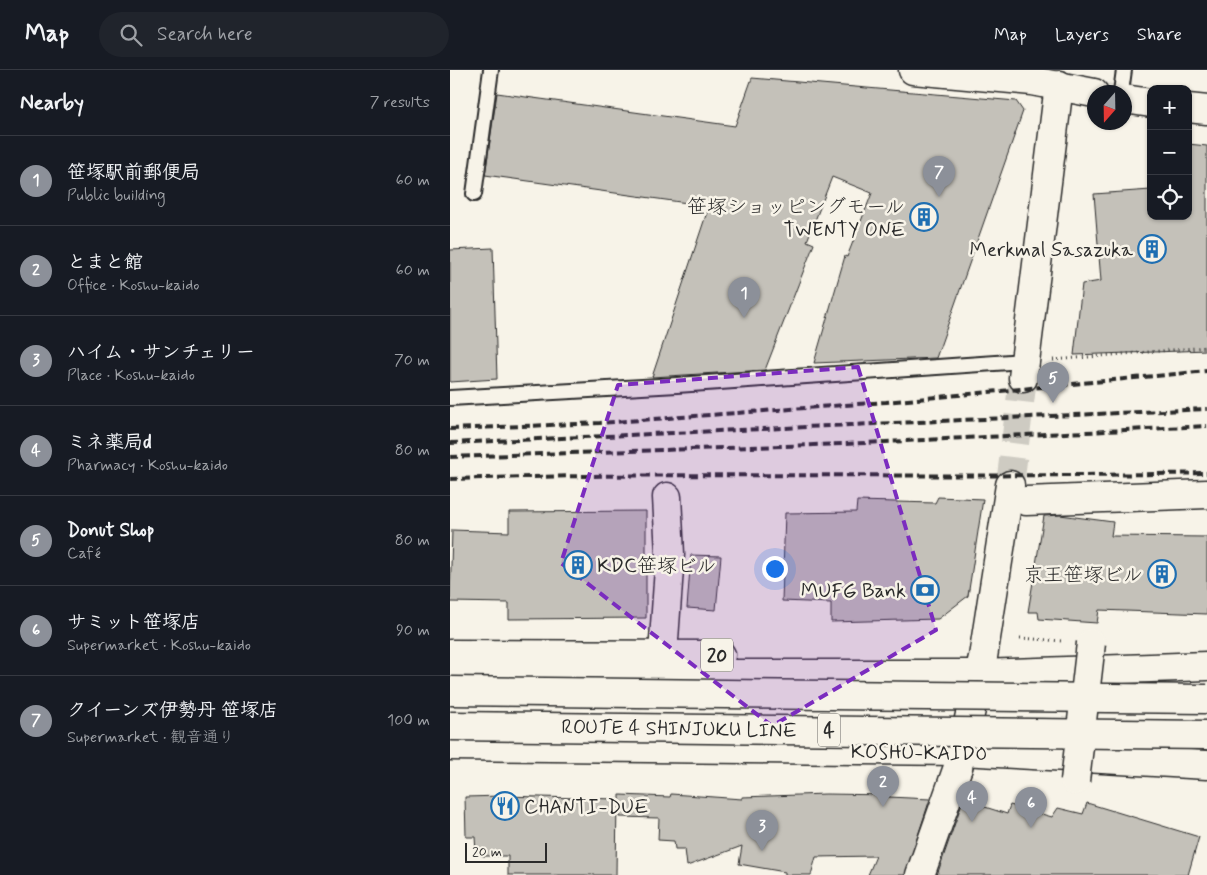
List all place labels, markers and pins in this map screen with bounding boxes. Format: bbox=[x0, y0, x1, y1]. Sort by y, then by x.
pin: 7 bbox=[923, 156, 955, 197]
place label: 笹塚ショッピングモール TWENTY ONE bbox=[687, 194, 905, 244]
building icon: 笹塚ショッピングモール TWENTY ONE bbox=[909, 202, 939, 232]
building icon: Merkmal Sasazuka bbox=[1137, 234, 1167, 264]
place label: Merkmal Sasazuka bbox=[969, 237, 1134, 264]
pin: 1 bbox=[728, 277, 760, 318]
pin: 5 bbox=[1037, 362, 1069, 403]
building icon: KDC笹塚ビル bbox=[563, 550, 593, 580]
place label: KDC笹塚ビル bbox=[597, 553, 717, 580]
building icon: 京王笹塚ビル bbox=[1147, 559, 1177, 589]
place label: 京王笹塚ビル bbox=[1023, 562, 1143, 589]
bank icon: MUFG Bank bbox=[910, 575, 940, 605]
place label: MUFG Bank bbox=[801, 578, 906, 605]
pin: 2 bbox=[867, 766, 899, 807]
pin: 4 bbox=[956, 781, 988, 822]
pin: 6 bbox=[1015, 787, 1047, 828]
restaurant icon: CHANTI-DUE bbox=[490, 791, 520, 821]
place label: CHANTI-DUE bbox=[524, 794, 648, 821]
pin: 3 bbox=[746, 810, 778, 851]

